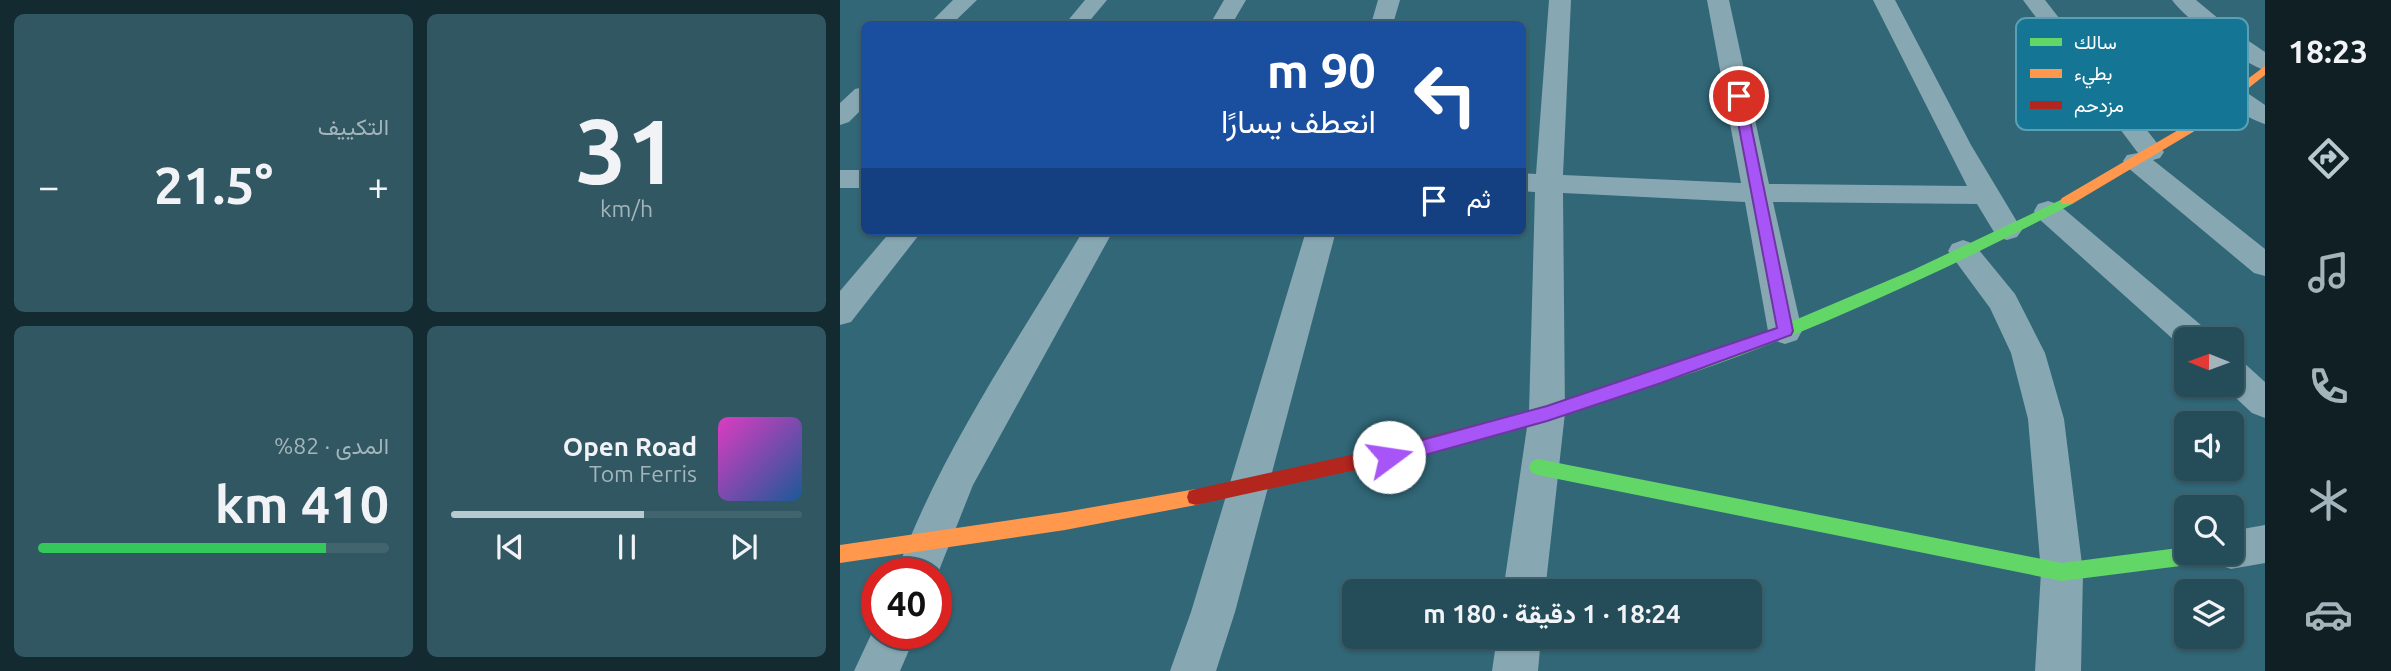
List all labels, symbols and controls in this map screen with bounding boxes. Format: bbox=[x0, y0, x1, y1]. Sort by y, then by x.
legend bbox=[2016, 18, 2248, 130]
text: سالك bbox=[2074, 31, 2117, 53]
text: 18:23 bbox=[2288, 33, 2368, 69]
text: 90 m bbox=[1267, 42, 1376, 97]
icon: left bbox=[1400, 49, 1491, 140]
text: بطيء bbox=[2074, 62, 2112, 89]
pin bbox=[1709, 66, 1769, 126]
icon: arrive bbox=[1720, 77, 1758, 115]
text: مزدحم bbox=[2074, 94, 2124, 118]
text: 31 bbox=[575, 99, 678, 201]
text: انعطف يسارًا bbox=[1221, 103, 1376, 139]
text: التكييف bbox=[318, 114, 389, 139]
icon: directions bbox=[2304, 134, 2353, 183]
text: 21.5° bbox=[154, 156, 273, 214]
text: − bbox=[38, 165, 59, 207]
text: + bbox=[368, 165, 389, 207]
icon: arrive bbox=[1415, 182, 1453, 220]
text: ثم bbox=[1467, 184, 1491, 213]
text: km/h bbox=[600, 196, 653, 221]
icon: music bbox=[2304, 248, 2353, 297]
north arrow bbox=[2174, 327, 2244, 397]
map controls bbox=[2174, 327, 2244, 649]
icon: phone bbox=[2304, 362, 2353, 411]
button: sound bbox=[2174, 411, 2244, 481]
position arrow bbox=[1352, 420, 1426, 494]
text: Open Road bbox=[563, 432, 697, 461]
text: المدى · 82% bbox=[274, 433, 389, 458]
text: Tom Ferris bbox=[589, 461, 697, 486]
text: 410 km bbox=[215, 475, 389, 533]
icon: climate bbox=[2304, 476, 2353, 525]
button: search bbox=[2174, 495, 2244, 565]
icon: previous bbox=[491, 528, 529, 566]
icon: pause bbox=[608, 528, 646, 566]
icon: next bbox=[725, 528, 763, 566]
speed limit sign: 40 bbox=[861, 558, 952, 649]
button: layers bbox=[2174, 579, 2244, 649]
icon: car bbox=[2304, 590, 2353, 639]
text: 18:24 · 1 دقيقة · 180 m bbox=[1423, 599, 1681, 628]

